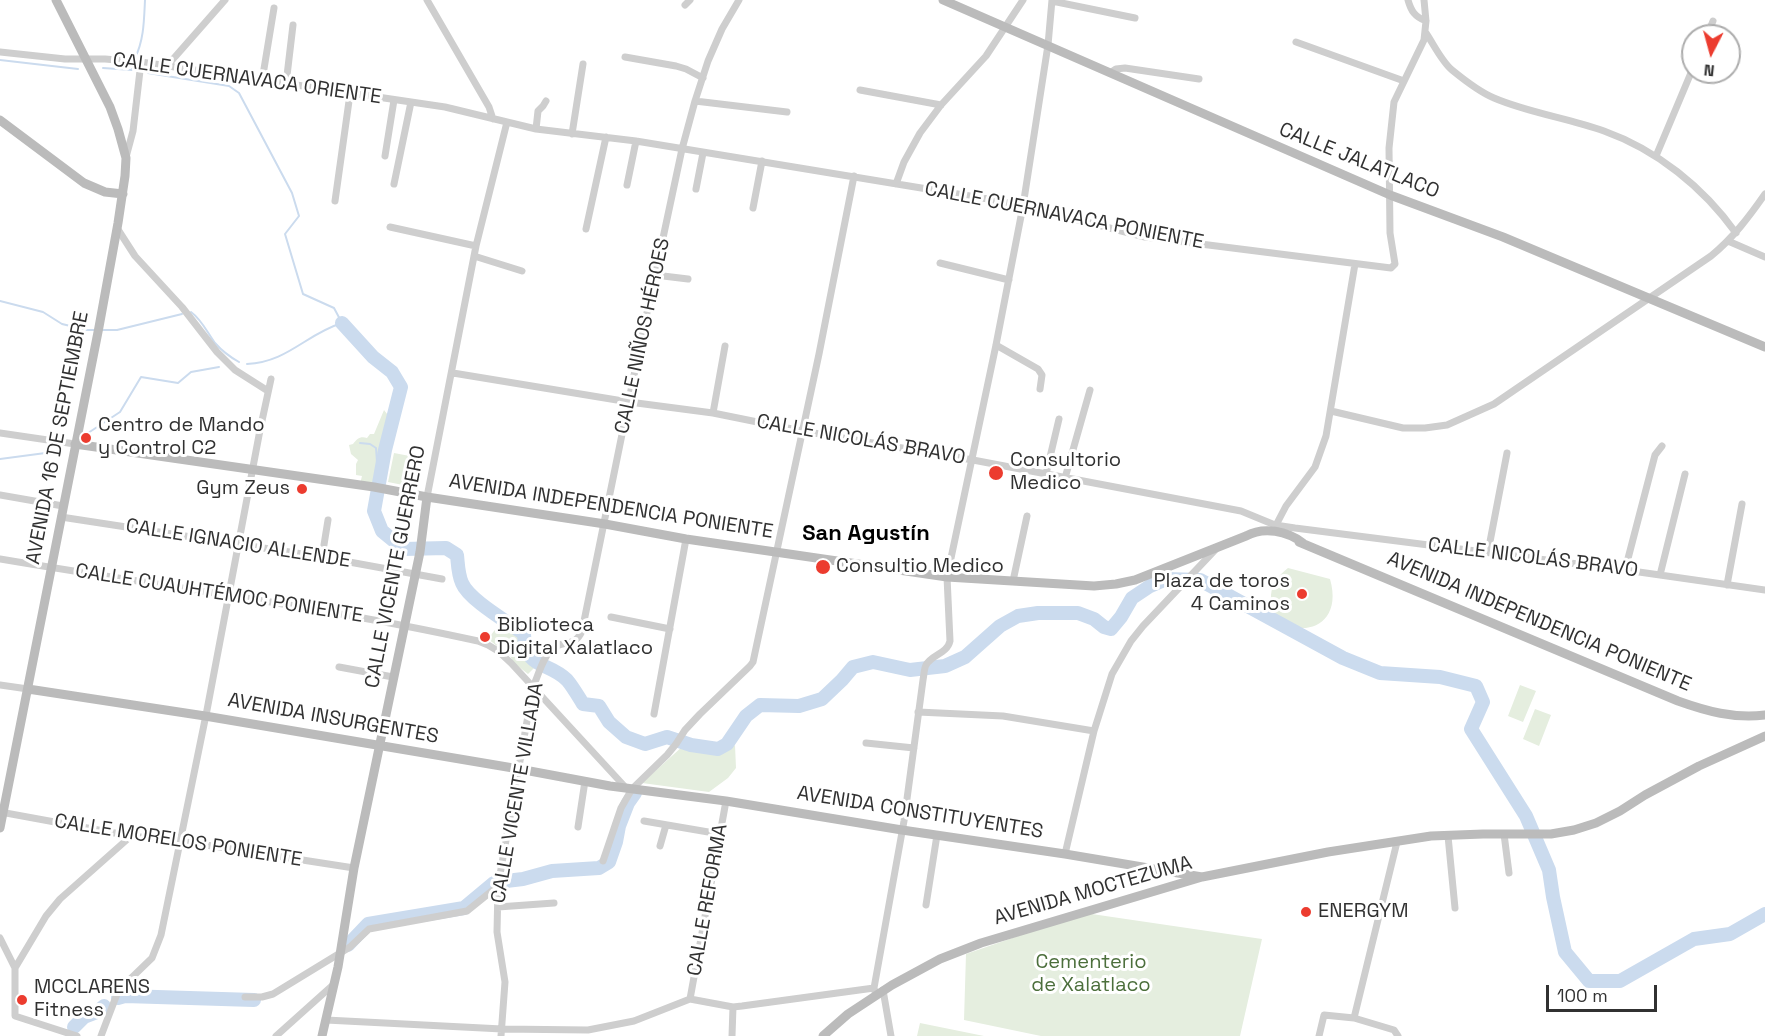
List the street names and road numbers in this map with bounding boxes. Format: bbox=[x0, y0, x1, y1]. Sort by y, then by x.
street label: CALLE CUERNAVACA ORIENTE bbox=[111, 48, 383, 110]
street label: CALLE JALATLACO bbox=[1275, 118, 1443, 204]
street label: CALLE CUERNAVACA PONIENTE bbox=[922, 177, 1206, 255]
street label: CALLE NIÑOS HÉROES bbox=[611, 236, 675, 436]
street label: AVENIDA 16 DE SEPTIEMBRE bbox=[22, 309, 94, 567]
street label: CALLE NICOLÁS BRAVO bbox=[755, 410, 967, 470]
street label: CALLE VICENTE GUERRERO bbox=[361, 444, 431, 690]
street label: AVENIDA INDEPENDENCIA PONIENTE bbox=[447, 470, 775, 544]
street label: CALLE IGNACIO ALLENDE bbox=[124, 514, 352, 574]
street label: CALLE NICOLÁS BRAVO bbox=[1427, 533, 1639, 583]
street label: AVENIDA INDEPENDENCIA PONIENTE bbox=[1383, 547, 1695, 697]
street label: CALLE CUAUHTÉMOC PONIENTE bbox=[73, 559, 365, 629]
street label: CALLE VICENTE VILLADA bbox=[487, 681, 549, 905]
street label: AVENIDA INSURGENTES bbox=[226, 689, 440, 749]
street label: AVENIDA CONSTITUYENTES bbox=[795, 782, 1045, 844]
street label: CALLE MORELOS PONIENTE bbox=[52, 810, 304, 872]
street label: CALLE REFORMA bbox=[683, 822, 733, 978]
street label: AVENIDA MOCTEZUMA bbox=[991, 851, 1195, 931]

